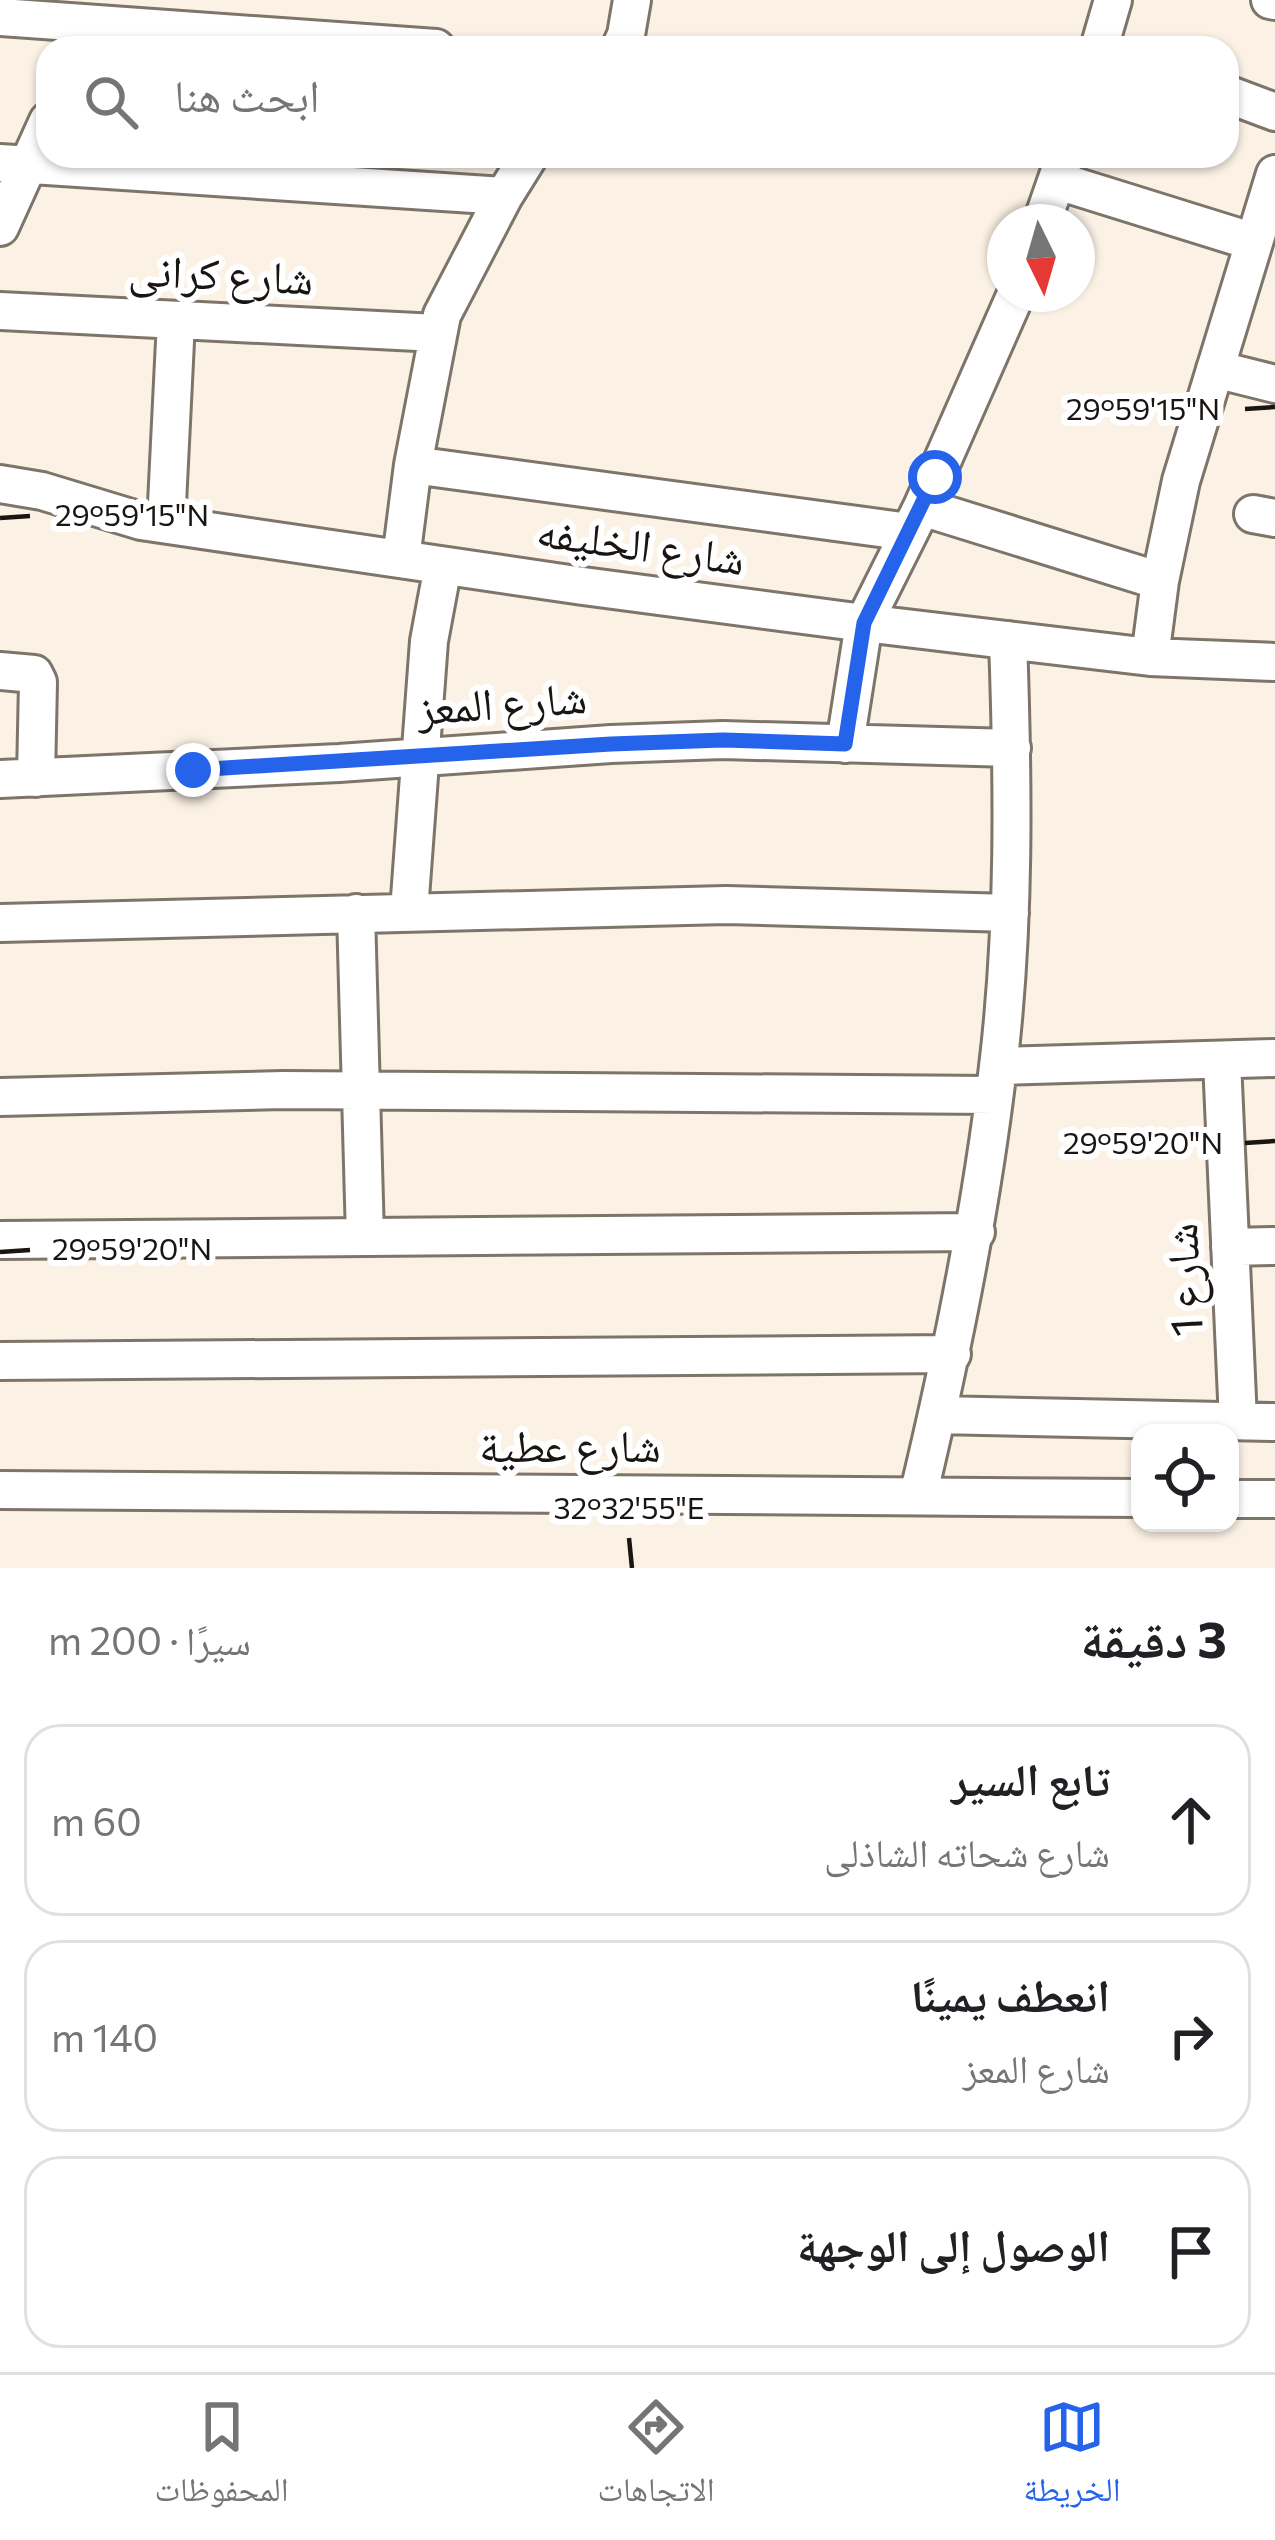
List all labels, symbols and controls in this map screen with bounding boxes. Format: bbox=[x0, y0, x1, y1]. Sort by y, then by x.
search box bbox=[36, 36, 1239, 168]
text: ابحث هنا bbox=[174, 66, 320, 121]
icon: search bbox=[78, 69, 144, 135]
north arrow bbox=[987, 204, 1095, 312]
street label: شارع كرانى bbox=[127, 239, 315, 308]
text: 29°59'15"N bbox=[1066, 389, 1220, 426]
route start bbox=[908, 450, 962, 504]
text: 29°59'15"N bbox=[55, 495, 209, 532]
street label: شارع الخليفه bbox=[533, 501, 749, 588]
street label: شارع المعز bbox=[414, 667, 589, 738]
route end bbox=[166, 743, 220, 797]
text: 29°59'20"N bbox=[1063, 1123, 1223, 1160]
street label: شارع 1 bbox=[1151, 1222, 1216, 1338]
text: 29°59'20"N bbox=[52, 1229, 212, 1266]
street label: شارع عطية bbox=[479, 1416, 661, 1475]
map controls bbox=[1131, 1424, 1239, 1532]
button: locate bbox=[1131, 1424, 1239, 1532]
text: 32°32'55"E bbox=[553, 1488, 705, 1525]
text: 3 دقيقة bbox=[1080, 1606, 1227, 1669]
text: سيرًا · 200 m bbox=[48, 1615, 251, 1663]
text: تابع السير bbox=[951, 1750, 1110, 1805]
icon: ahead bbox=[1158, 1787, 1224, 1853]
text: 60 m bbox=[51, 1796, 142, 1844]
text: شارع شحاته الشاذلى bbox=[824, 1827, 1110, 1875]
text: انعطف يمينًا bbox=[911, 1966, 1110, 2021]
icon: right bbox=[1158, 2003, 1224, 2069]
text: 140 m bbox=[51, 2012, 158, 2060]
text: شارع المعز bbox=[963, 2043, 1110, 2091]
text: الوصول إلى الوجهة bbox=[797, 2216, 1110, 2271]
icon: arrive bbox=[1158, 2219, 1224, 2285]
tab: المحفوظات bbox=[154, 2394, 289, 2522]
tab: الاتجاهات bbox=[597, 2394, 715, 2522]
tab: الخريطة bbox=[1023, 2394, 1121, 2522]

